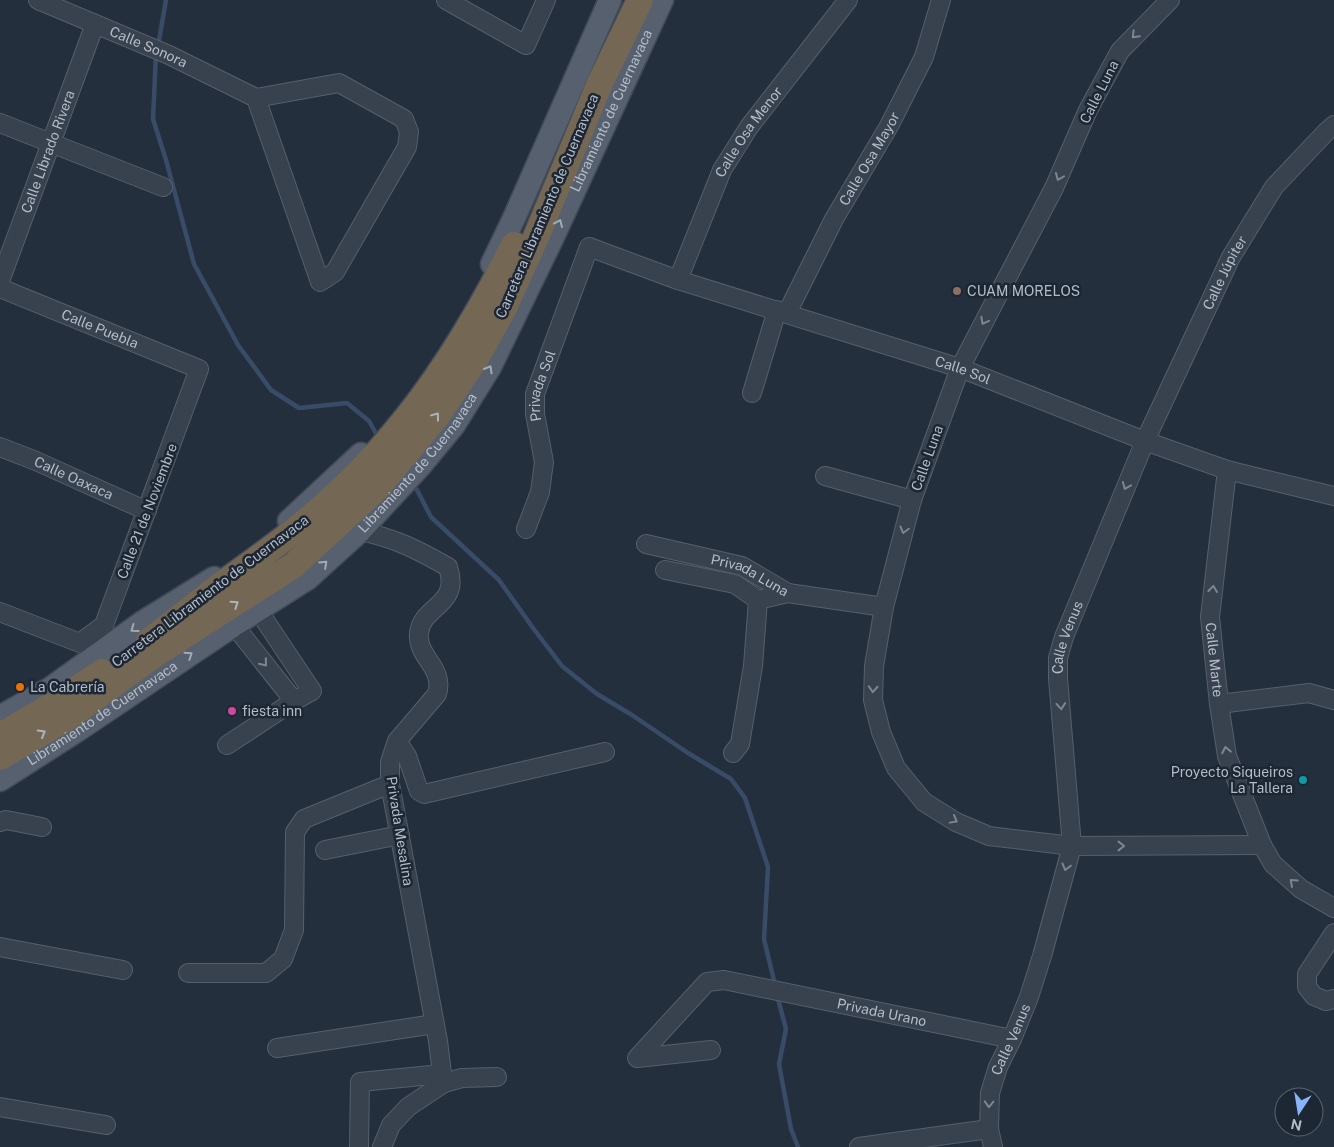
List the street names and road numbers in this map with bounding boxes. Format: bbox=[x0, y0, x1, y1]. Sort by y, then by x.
street label: Calle Sonora bbox=[107, 23, 190, 71]
street label: Libramiento de Cuernavaca bbox=[567, 27, 655, 194]
street label: Calle Luna bbox=[1076, 58, 1122, 126]
street label: Calle Osa Menor bbox=[712, 83, 785, 179]
street label: Calle Librado Rivera bbox=[18, 88, 78, 215]
street label: Carretera Libramiento de Cuernavaca bbox=[492, 91, 602, 321]
street label: Calle Osa Mayor bbox=[836, 109, 903, 208]
street label: Calle Júpiter bbox=[1200, 233, 1250, 312]
street label: Calle Puebla bbox=[59, 306, 141, 352]
street label: Privada Sol bbox=[527, 348, 558, 423]
street label: Calle Sol bbox=[933, 353, 993, 387]
street label: Libramiento de Cuernavaca bbox=[355, 390, 480, 536]
street label: Calle Luna bbox=[908, 423, 946, 493]
street label: Calle 21 de Noviembre bbox=[114, 441, 180, 581]
street label: Calle Oaxaca bbox=[32, 453, 116, 503]
street label: Carretera Libramiento de Cuernavaca bbox=[109, 512, 311, 670]
street label: Privada Luna bbox=[709, 551, 791, 600]
street label: Calle Venus bbox=[1050, 598, 1086, 674]
street label: Calle Marte bbox=[1203, 622, 1226, 698]
street label: Libramiento de Cuernavaca bbox=[24, 658, 180, 769]
street label: Privada Mesalina bbox=[383, 775, 417, 887]
street label: Privada Urano bbox=[836, 995, 928, 1029]
street label: Calle Venus bbox=[988, 1002, 1033, 1077]

